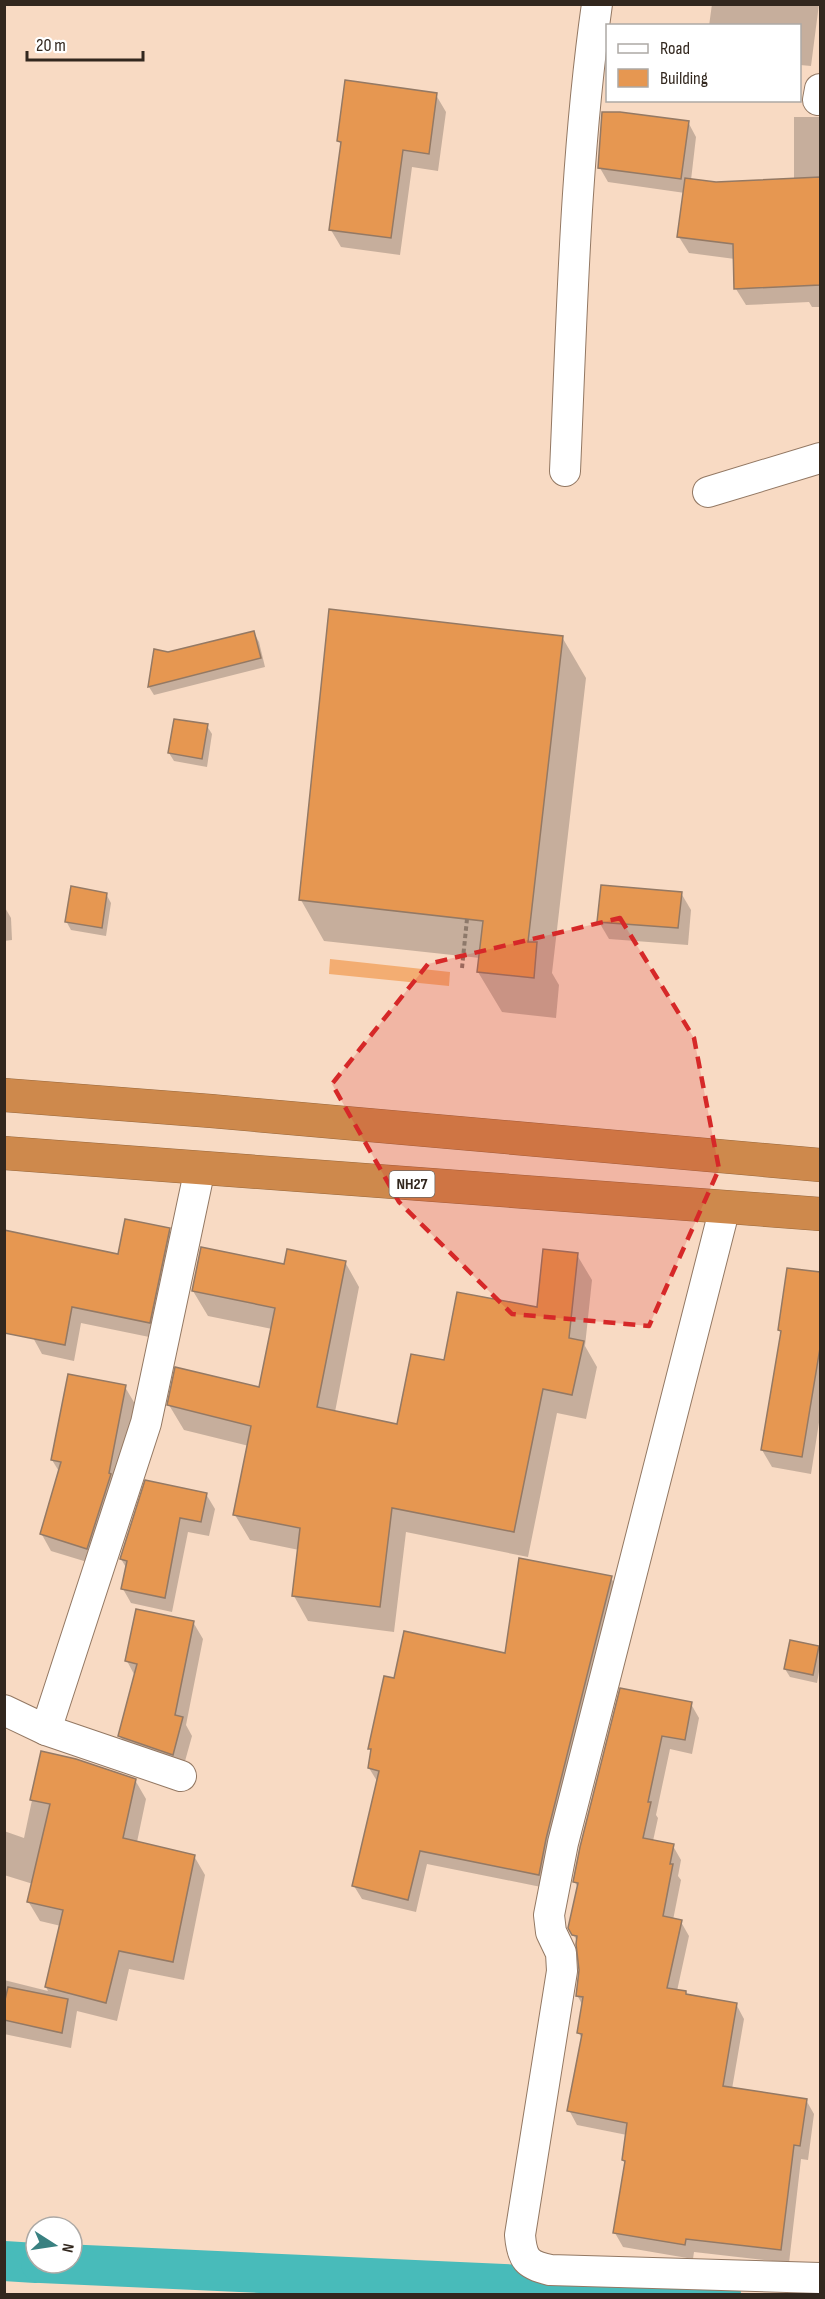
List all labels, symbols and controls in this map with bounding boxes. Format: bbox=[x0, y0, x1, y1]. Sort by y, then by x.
scale bar bbox=[27, 24, 142, 62]
legend bbox=[606, 24, 801, 102]
text: 20 m bbox=[36, 35, 66, 56]
text: Road bbox=[660, 38, 690, 59]
text: Building bbox=[660, 68, 708, 89]
road number: NH27 bbox=[390, 1171, 434, 1197]
north arrow bbox=[24, 2215, 84, 2275]
text: N bbox=[57, 2242, 77, 2254]

